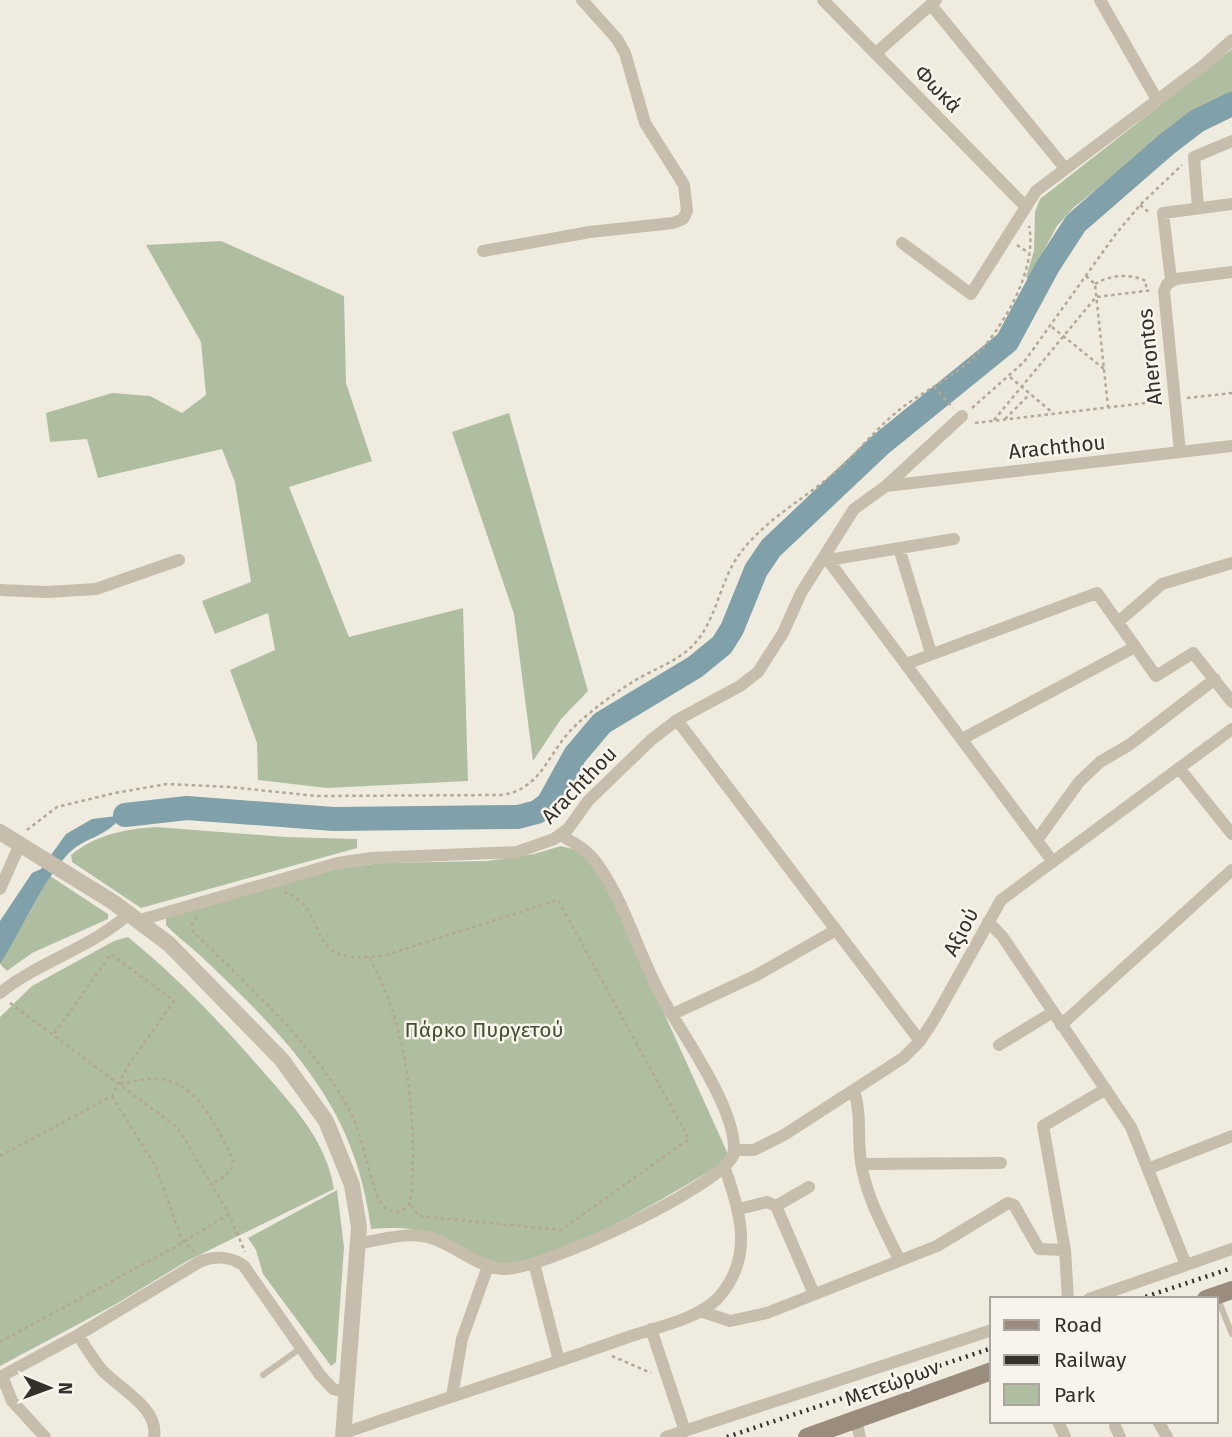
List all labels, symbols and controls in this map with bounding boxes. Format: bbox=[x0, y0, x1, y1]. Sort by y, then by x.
street label: Φωκά bbox=[909, 60, 967, 118]
street label: Aherontos bbox=[1132, 307, 1168, 407]
street label: Arachthou bbox=[1007, 429, 1107, 465]
street label: Arachthou bbox=[536, 741, 622, 829]
street label: Αξιού bbox=[938, 903, 984, 961]
park label: Πάρκο Πυργετού bbox=[405, 1017, 563, 1043]
legend bbox=[990, 1297, 1218, 1423]
text: Road bbox=[1054, 1312, 1102, 1338]
text: Railway bbox=[1054, 1347, 1127, 1373]
north arrow bbox=[14, 1353, 84, 1423]
street label: Μετεώρων bbox=[841, 1354, 943, 1412]
text: N bbox=[54, 1382, 77, 1395]
text: Park bbox=[1054, 1382, 1096, 1408]

